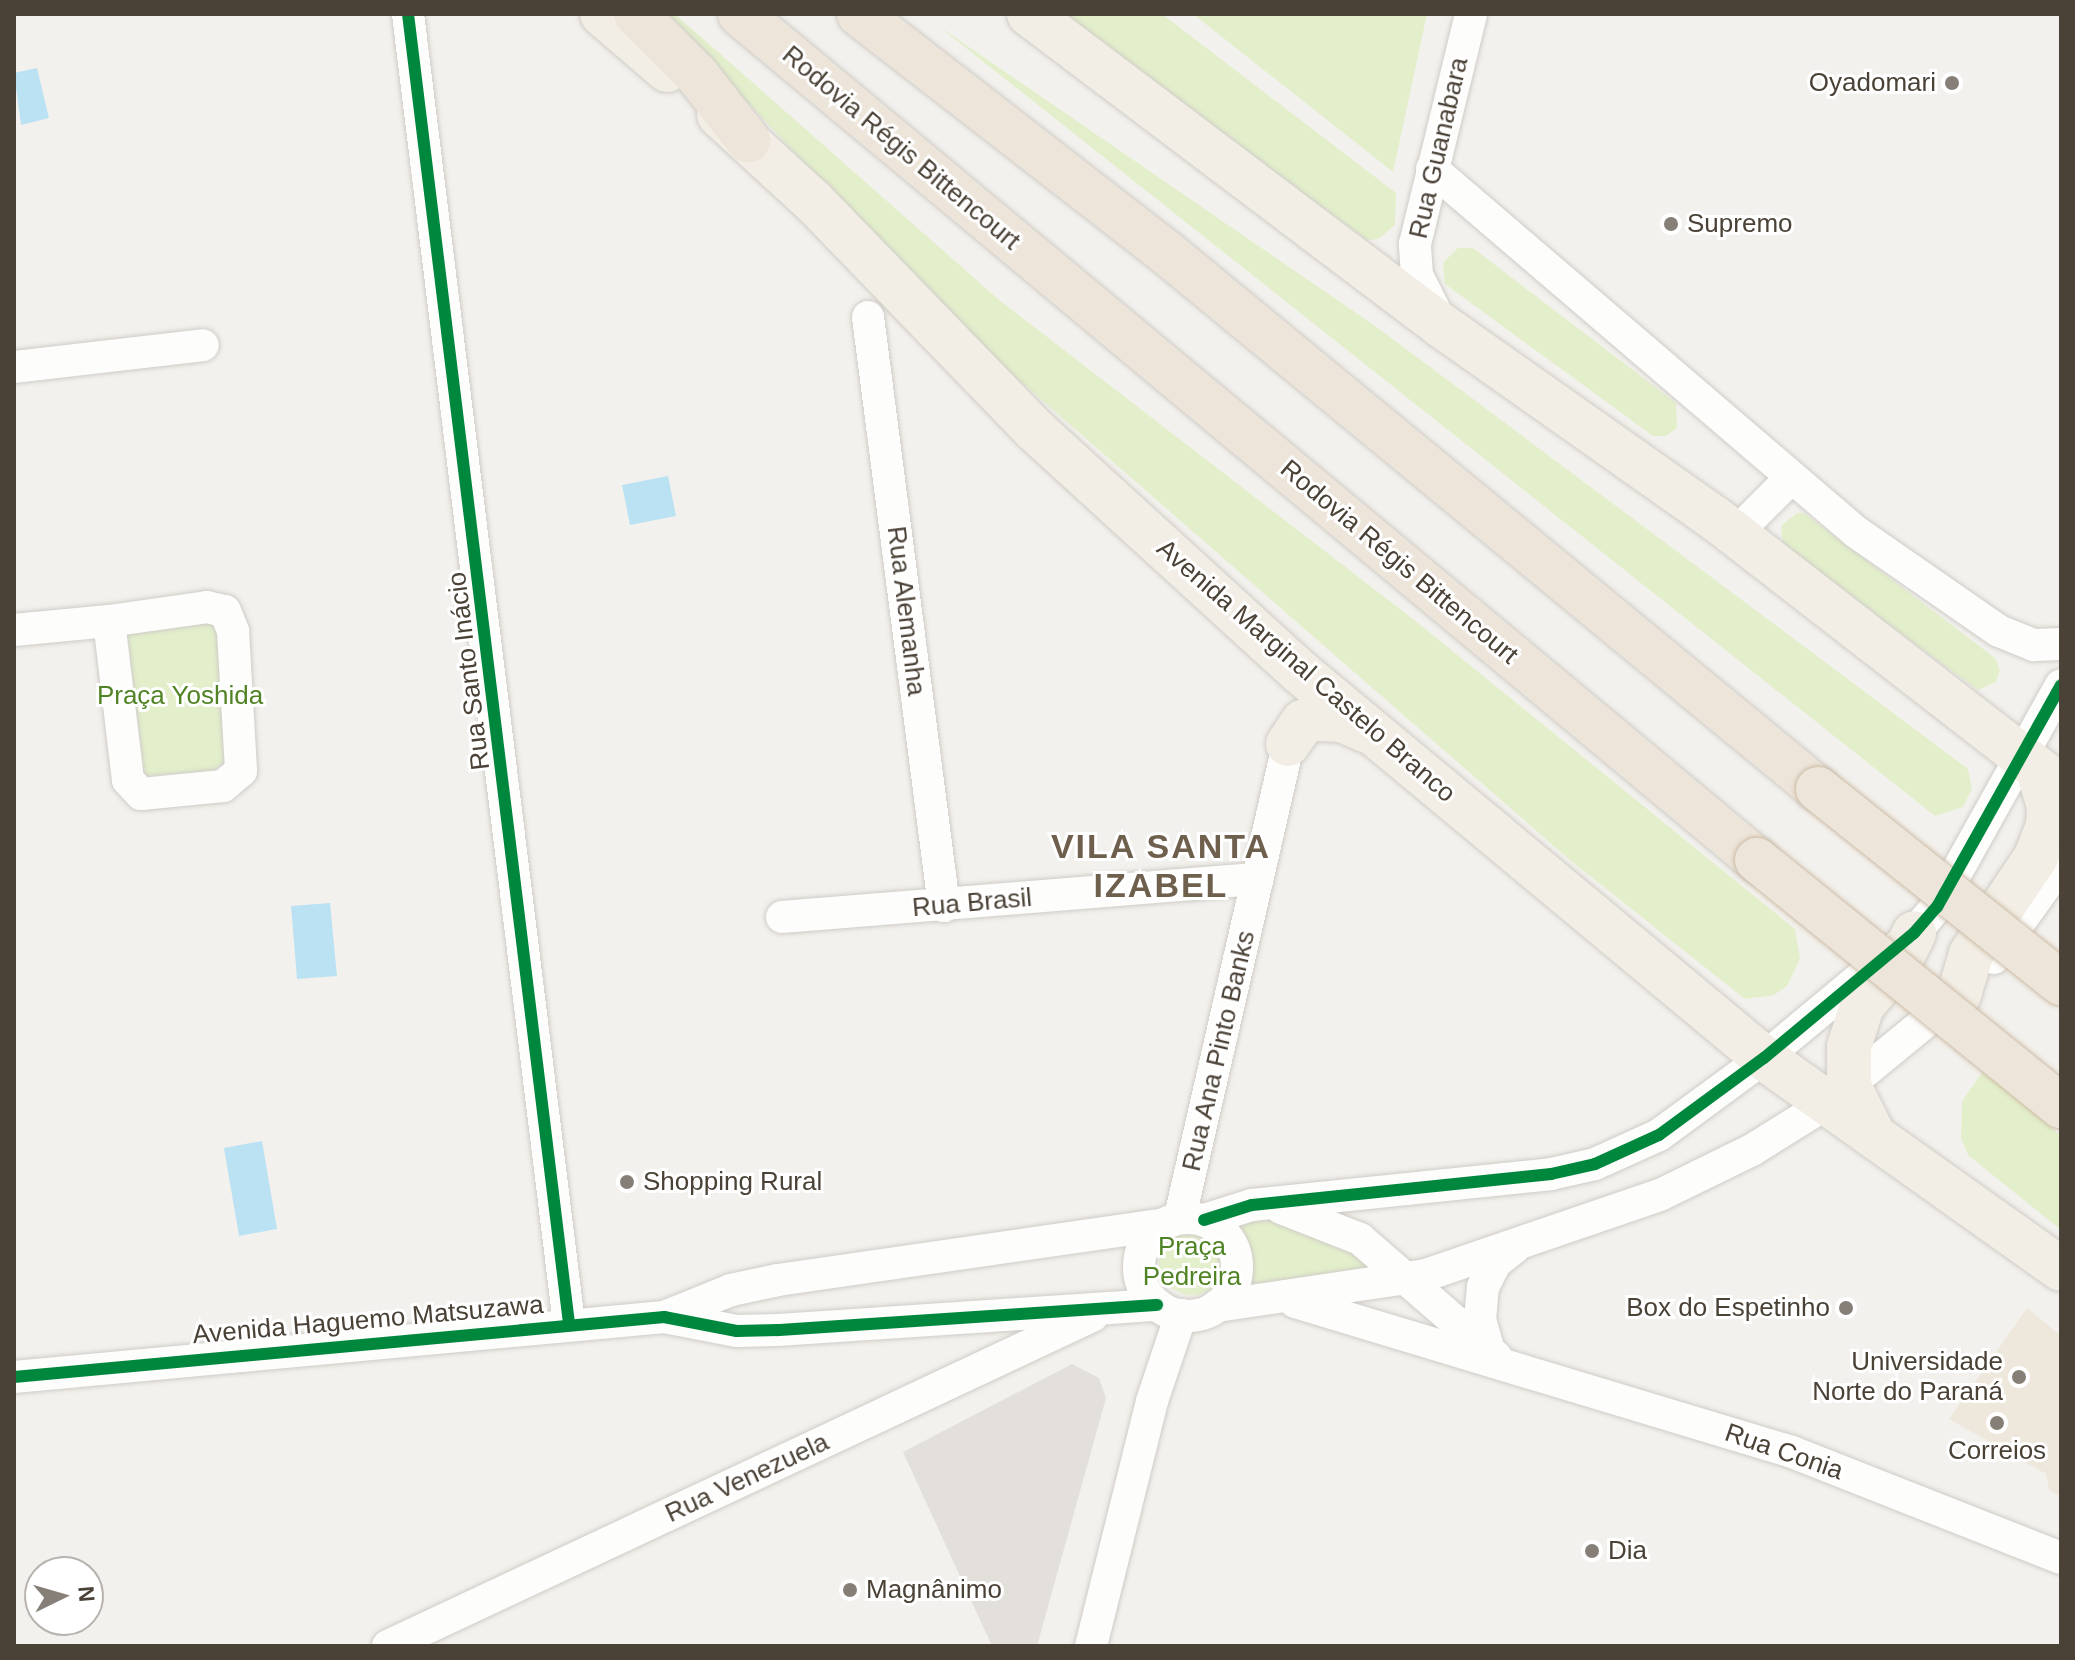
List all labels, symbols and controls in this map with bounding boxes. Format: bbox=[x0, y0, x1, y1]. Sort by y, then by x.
street label: Rodovia Régis Bittencourt bbox=[776, 39, 1026, 257]
street label: Rua Guanabara bbox=[1403, 54, 1475, 242]
place label: Oyadomari bbox=[1809, 67, 1936, 99]
marker: Oyadomari bbox=[1943, 74, 1961, 92]
place label: Supremo bbox=[1687, 208, 1792, 240]
marker: Supremo bbox=[1662, 215, 1680, 233]
street label: Rodovia Régis Bittencourt bbox=[1274, 453, 1524, 671]
street label: Rua Alemanha bbox=[880, 524, 932, 698]
street label: Avenida Marginal Castelo Branco bbox=[1150, 533, 1462, 809]
street label: Rua Santo Inácio bbox=[441, 570, 497, 772]
park label: Praça Yoshida bbox=[97, 680, 263, 712]
district label: VILA SANTA IZABEL bbox=[1050, 826, 1272, 906]
street label: Rua Brasil bbox=[911, 882, 1033, 924]
street label: Rua Ana Pinto Banks bbox=[1176, 927, 1262, 1175]
place label: Shopping Rural bbox=[643, 1166, 822, 1198]
marker: Shopping Rural bbox=[618, 1173, 636, 1191]
park label: Praça Pedreira bbox=[1143, 1231, 1241, 1292]
street label: Avenida Haguemo Matsuzawa bbox=[191, 1289, 545, 1351]
place label: Box do Espetinho bbox=[1626, 1292, 1830, 1324]
marker: Box do Espetinho bbox=[1837, 1299, 1855, 1317]
place label: Universidade Norte do Paraná bbox=[1812, 1346, 2003, 1408]
marker: Universidade Norte do Paraná bbox=[2010, 1368, 2028, 1386]
marker: Correios bbox=[1988, 1414, 2006, 1432]
street label: Rua Conia bbox=[1721, 1417, 1847, 1487]
street label: Rua Venezuela bbox=[660, 1427, 834, 1529]
place label: Correios bbox=[1948, 1435, 2046, 1467]
place label: Dia bbox=[1608, 1535, 1647, 1567]
marker: Dia bbox=[1583, 1542, 1601, 1560]
north arrow bbox=[24, 1556, 104, 1636]
place label: Magnânimo bbox=[866, 1574, 1002, 1606]
marker: Magnânimo bbox=[841, 1581, 859, 1599]
text: N bbox=[73, 1585, 100, 1603]

